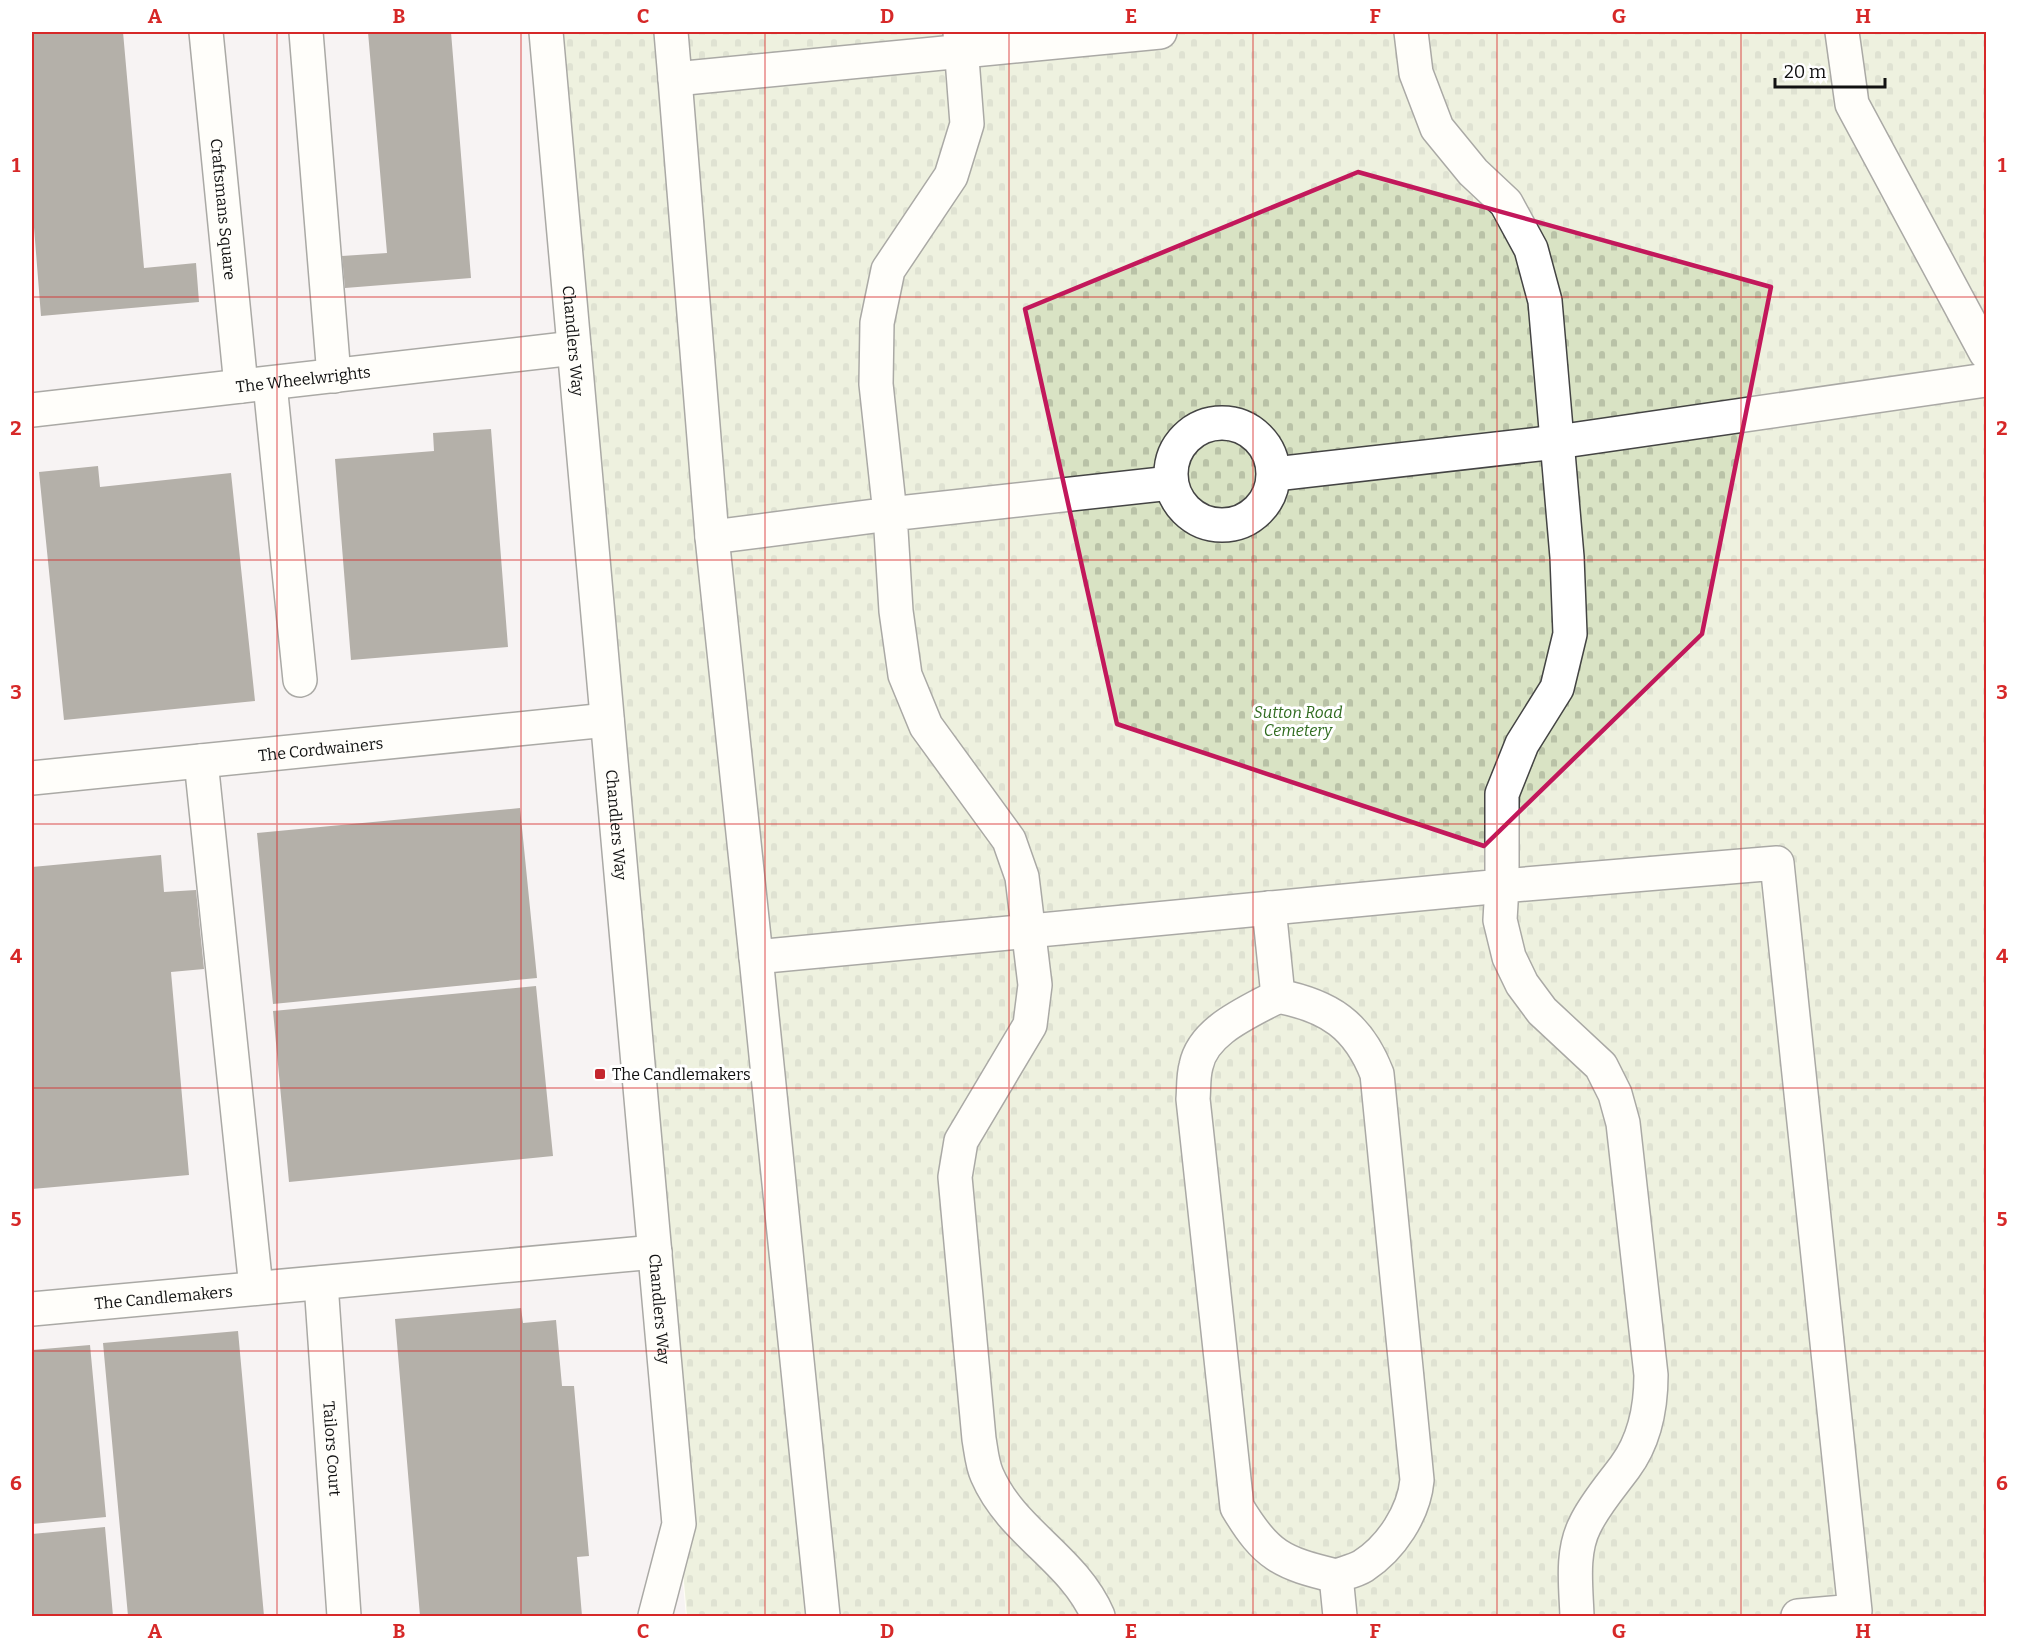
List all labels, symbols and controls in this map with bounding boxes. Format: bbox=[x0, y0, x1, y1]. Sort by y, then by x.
text: A bbox=[148, 4, 163, 28]
text: B bbox=[393, 4, 406, 28]
text: C bbox=[637, 4, 649, 28]
text: D bbox=[880, 4, 894, 28]
text: E bbox=[1125, 4, 1137, 28]
text: F bbox=[1369, 4, 1381, 28]
text: G bbox=[1612, 4, 1626, 28]
text: H bbox=[1855, 4, 1871, 28]
scale bar bbox=[1775, 51, 1884, 89]
text: 20 m bbox=[1784, 61, 1826, 83]
street label: Craftsmans Square bbox=[207, 138, 240, 281]
text: 1 bbox=[12, 153, 21, 177]
text: 1 bbox=[1998, 153, 2007, 177]
street label: Chandlers Way bbox=[559, 285, 588, 397]
street label: The Wheelwrights bbox=[235, 362, 372, 396]
text: 2 bbox=[10, 416, 22, 440]
text: 2 bbox=[1996, 416, 2008, 440]
text: 3 bbox=[10, 680, 22, 704]
text: 3 bbox=[1996, 680, 2008, 704]
park label: Sutton Road Cemetery bbox=[1253, 703, 1343, 740]
street label: The Cordwainers bbox=[257, 733, 384, 765]
street label: Chandlers Way bbox=[602, 769, 631, 882]
text: 4 bbox=[10, 944, 22, 968]
text: 4 bbox=[1996, 944, 2008, 968]
place label: The Candlemakers bbox=[612, 1065, 751, 1084]
marker: The Candlemakers bbox=[593, 1067, 607, 1081]
text: 5 bbox=[11, 1207, 22, 1231]
text: 5 bbox=[1997, 1207, 2008, 1231]
street label: Chandlers Way bbox=[645, 1253, 674, 1366]
street label: The Candlemakers bbox=[94, 1281, 233, 1313]
street label: Tailors Court bbox=[320, 1400, 345, 1497]
text: 6 bbox=[10, 1471, 22, 1495]
text: 6 bbox=[1996, 1471, 2008, 1495]
text: A bbox=[148, 1619, 163, 1643]
text: B bbox=[393, 1619, 406, 1643]
text: C bbox=[637, 1619, 649, 1643]
text: D bbox=[880, 1619, 894, 1643]
text: E bbox=[1125, 1619, 1137, 1643]
text: F bbox=[1369, 1619, 1381, 1643]
text: G bbox=[1612, 1619, 1626, 1643]
text: H bbox=[1855, 1619, 1871, 1643]

